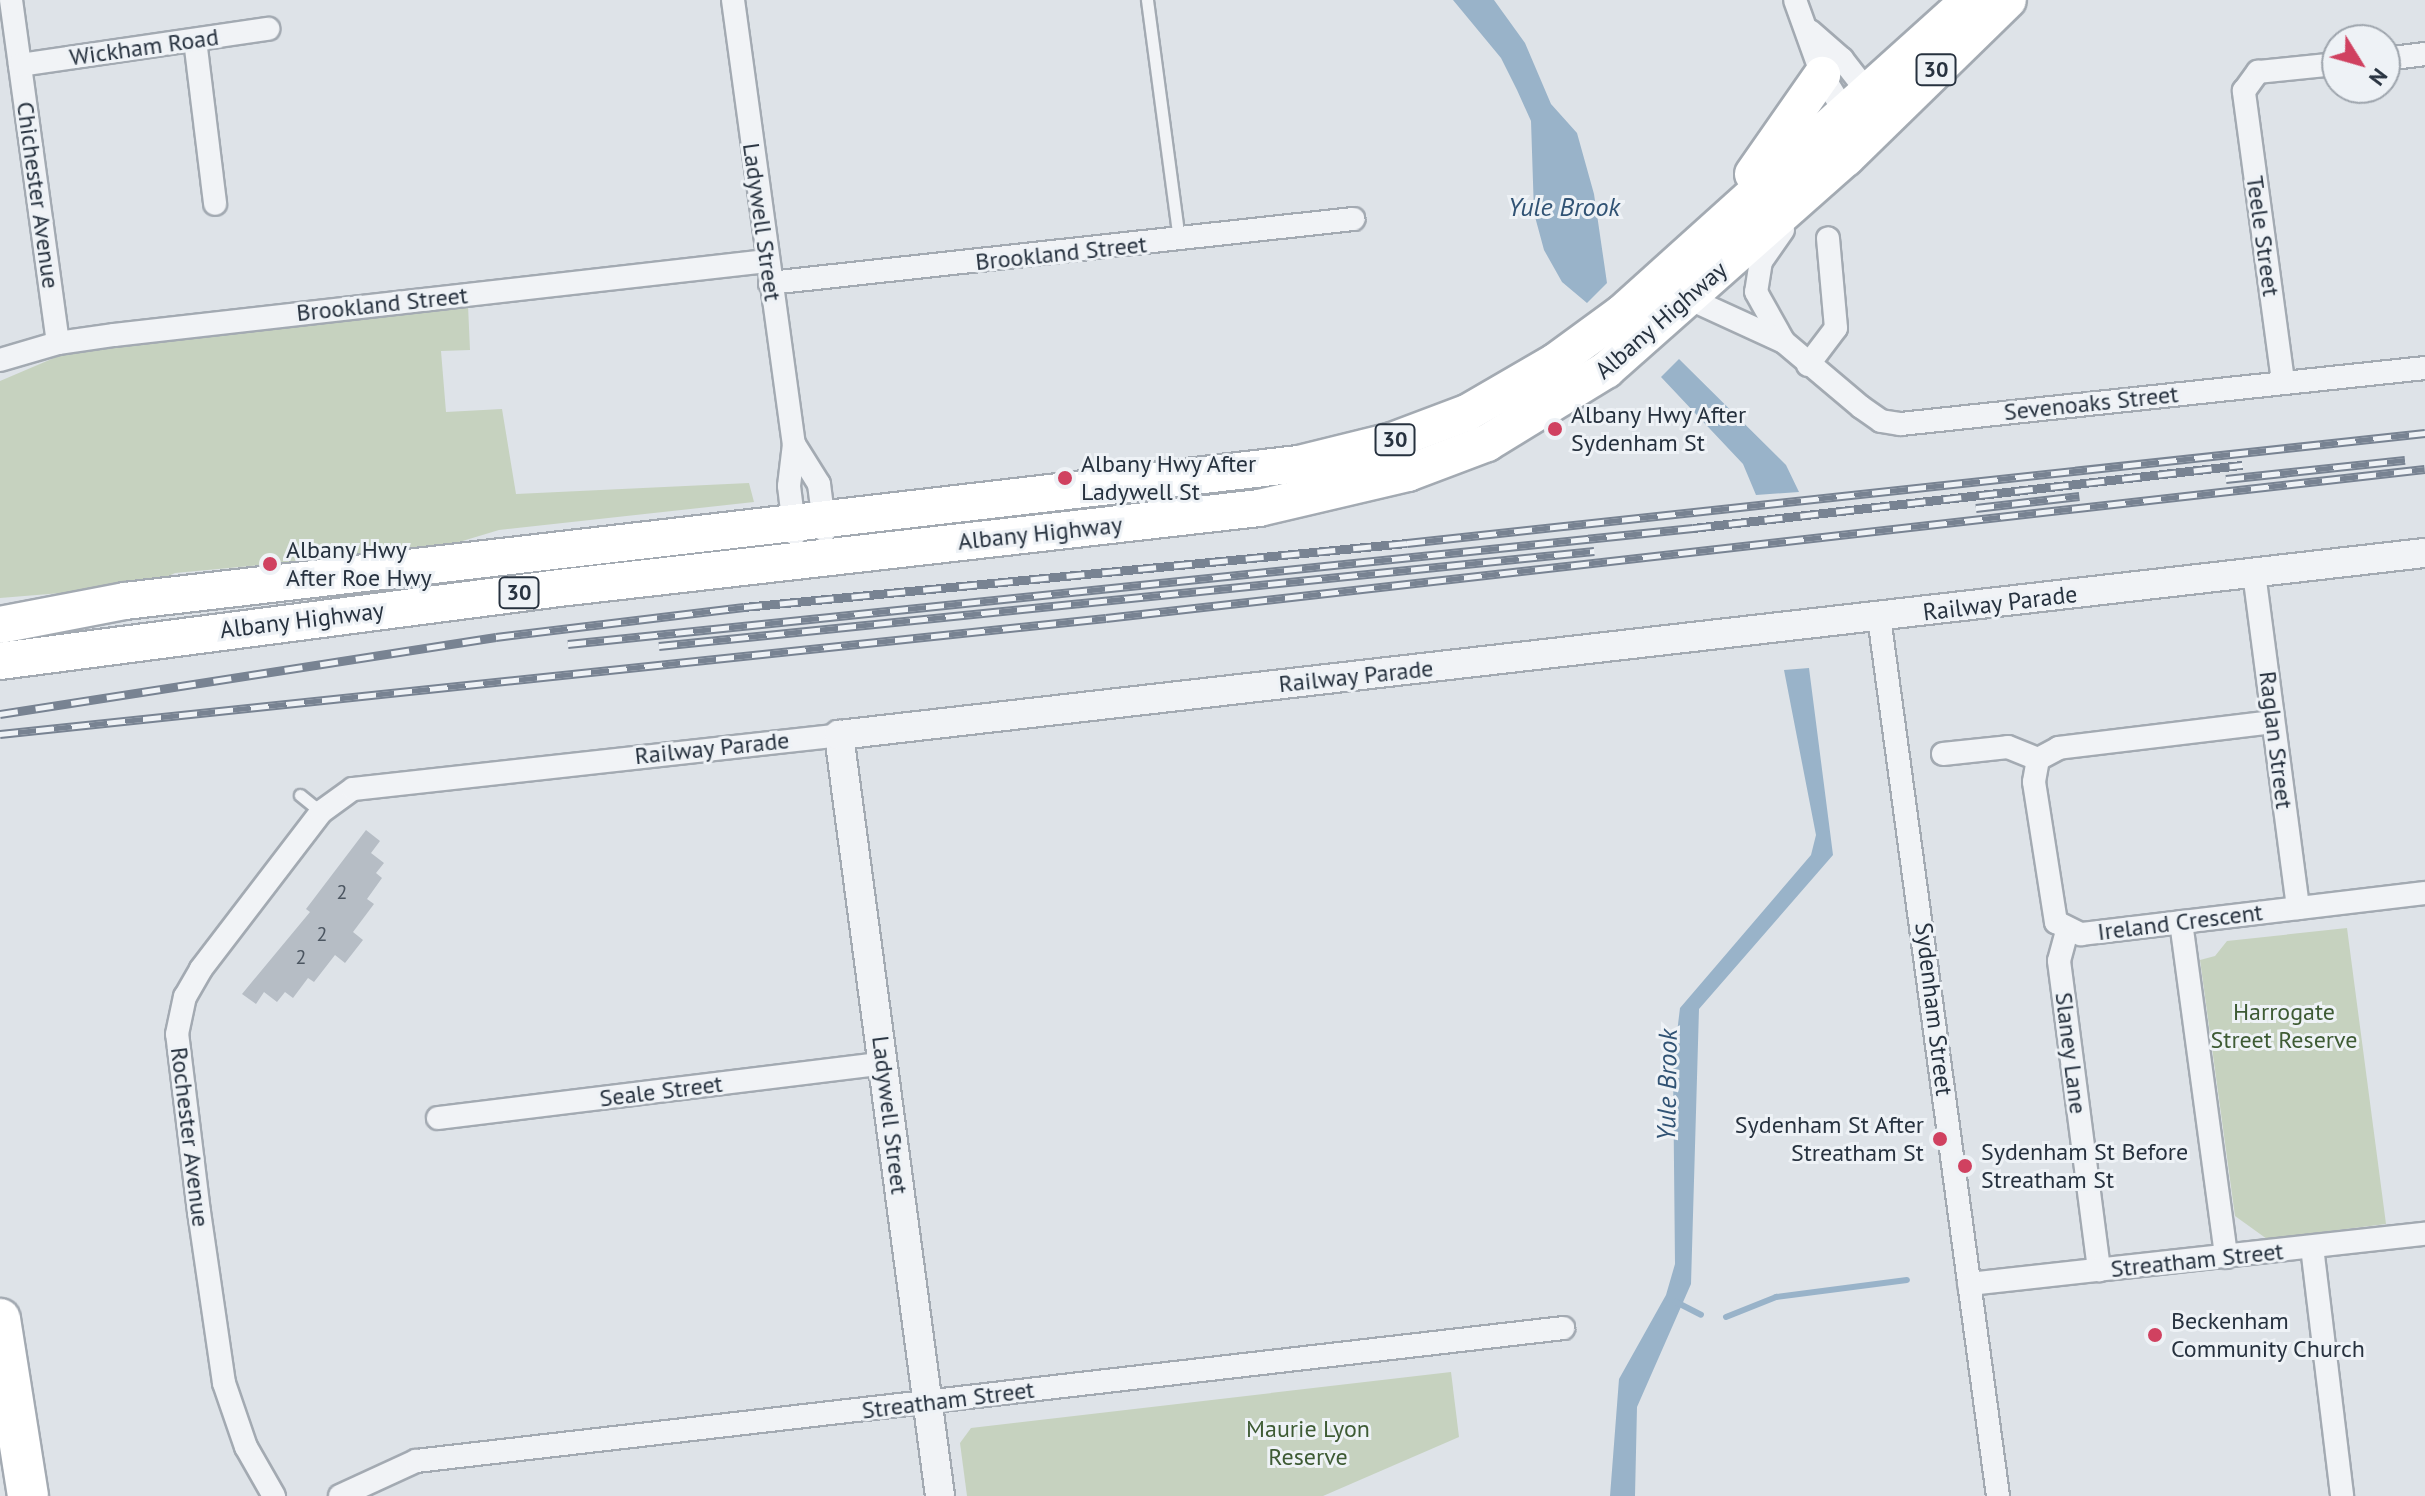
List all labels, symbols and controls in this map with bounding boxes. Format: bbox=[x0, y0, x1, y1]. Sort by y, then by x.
street label: Wickham Road bbox=[68, 22, 220, 72]
north arrow bbox=[2321, 24, 2401, 104]
road number: 30 bbox=[1914, 52, 1958, 88]
text: N bbox=[2363, 63, 2394, 91]
street label: Chichester Avenue bbox=[11, 99, 65, 291]
street label: Ladywell Street bbox=[737, 141, 787, 303]
street label: Teele Street bbox=[2240, 174, 2286, 298]
water label: Yule Brook bbox=[1508, 191, 1620, 223]
street label: Brookland Street bbox=[974, 230, 1148, 276]
street label: Albany Highway bbox=[1589, 255, 1733, 385]
street label: Brookland Street bbox=[295, 281, 469, 327]
street label: Sevenoaks Street bbox=[2002, 380, 2180, 426]
place label: Albany Hwy After Sydenham St bbox=[1571, 401, 1749, 457]
marker: Albany Hwy After Sydenham St bbox=[1546, 420, 1564, 438]
road number: 30 bbox=[1373, 422, 1417, 458]
place label: Albany Hwy After Ladywell St bbox=[1081, 450, 1259, 506]
marker: Albany Hwy After Ladywell St bbox=[1056, 469, 1074, 487]
street label: Albany Highway bbox=[956, 510, 1124, 556]
place label: Albany Hwy After Roe Hwy bbox=[286, 536, 432, 592]
marker: Albany Hwy After Roe Hwy bbox=[261, 555, 279, 573]
road number: 30 bbox=[497, 575, 541, 611]
street label: Railway Parade bbox=[1921, 579, 2079, 627]
street label: Albany Highway bbox=[218, 596, 386, 644]
street label: Railway Parade bbox=[1277, 654, 1435, 698]
street label: Raglan Street bbox=[2253, 669, 2299, 811]
street label: Railway Parade bbox=[633, 726, 791, 770]
house number: 2 bbox=[337, 880, 347, 904]
street label: Ireland Crescent bbox=[2096, 898, 2264, 946]
street label: Sydenham Street bbox=[1909, 921, 1959, 1097]
house number: 2 bbox=[317, 922, 327, 946]
house number: 2 bbox=[296, 945, 306, 969]
street label: Slaney Lane bbox=[2049, 990, 2093, 1116]
park label: Harrogate Street Reserve bbox=[2211, 998, 2357, 1054]
water label: Yule Brook bbox=[1650, 1029, 1684, 1141]
street label: Ladywell Street bbox=[866, 1034, 914, 1196]
street label: Rochester Avenue bbox=[165, 1045, 215, 1229]
street label: Seale Street bbox=[598, 1069, 724, 1113]
place label: Sydenham St After Streatham St bbox=[1734, 1111, 1924, 1167]
marker: Sydenham St After Streatham St bbox=[1931, 1130, 1949, 1148]
place label: Sydenham St Before Streatham St bbox=[1981, 1138, 2188, 1194]
marker: Sydenham St Before Streatham St bbox=[1956, 1157, 1974, 1175]
street label: Streatham Street bbox=[2109, 1237, 2285, 1283]
place label: Beckenham Community Church bbox=[2171, 1307, 2366, 1363]
marker: Beckenham Community Church bbox=[2146, 1326, 2164, 1344]
street label: Streatham Street bbox=[860, 1375, 1036, 1425]
park label: Maurie Lyon Reserve bbox=[1246, 1415, 1370, 1471]

